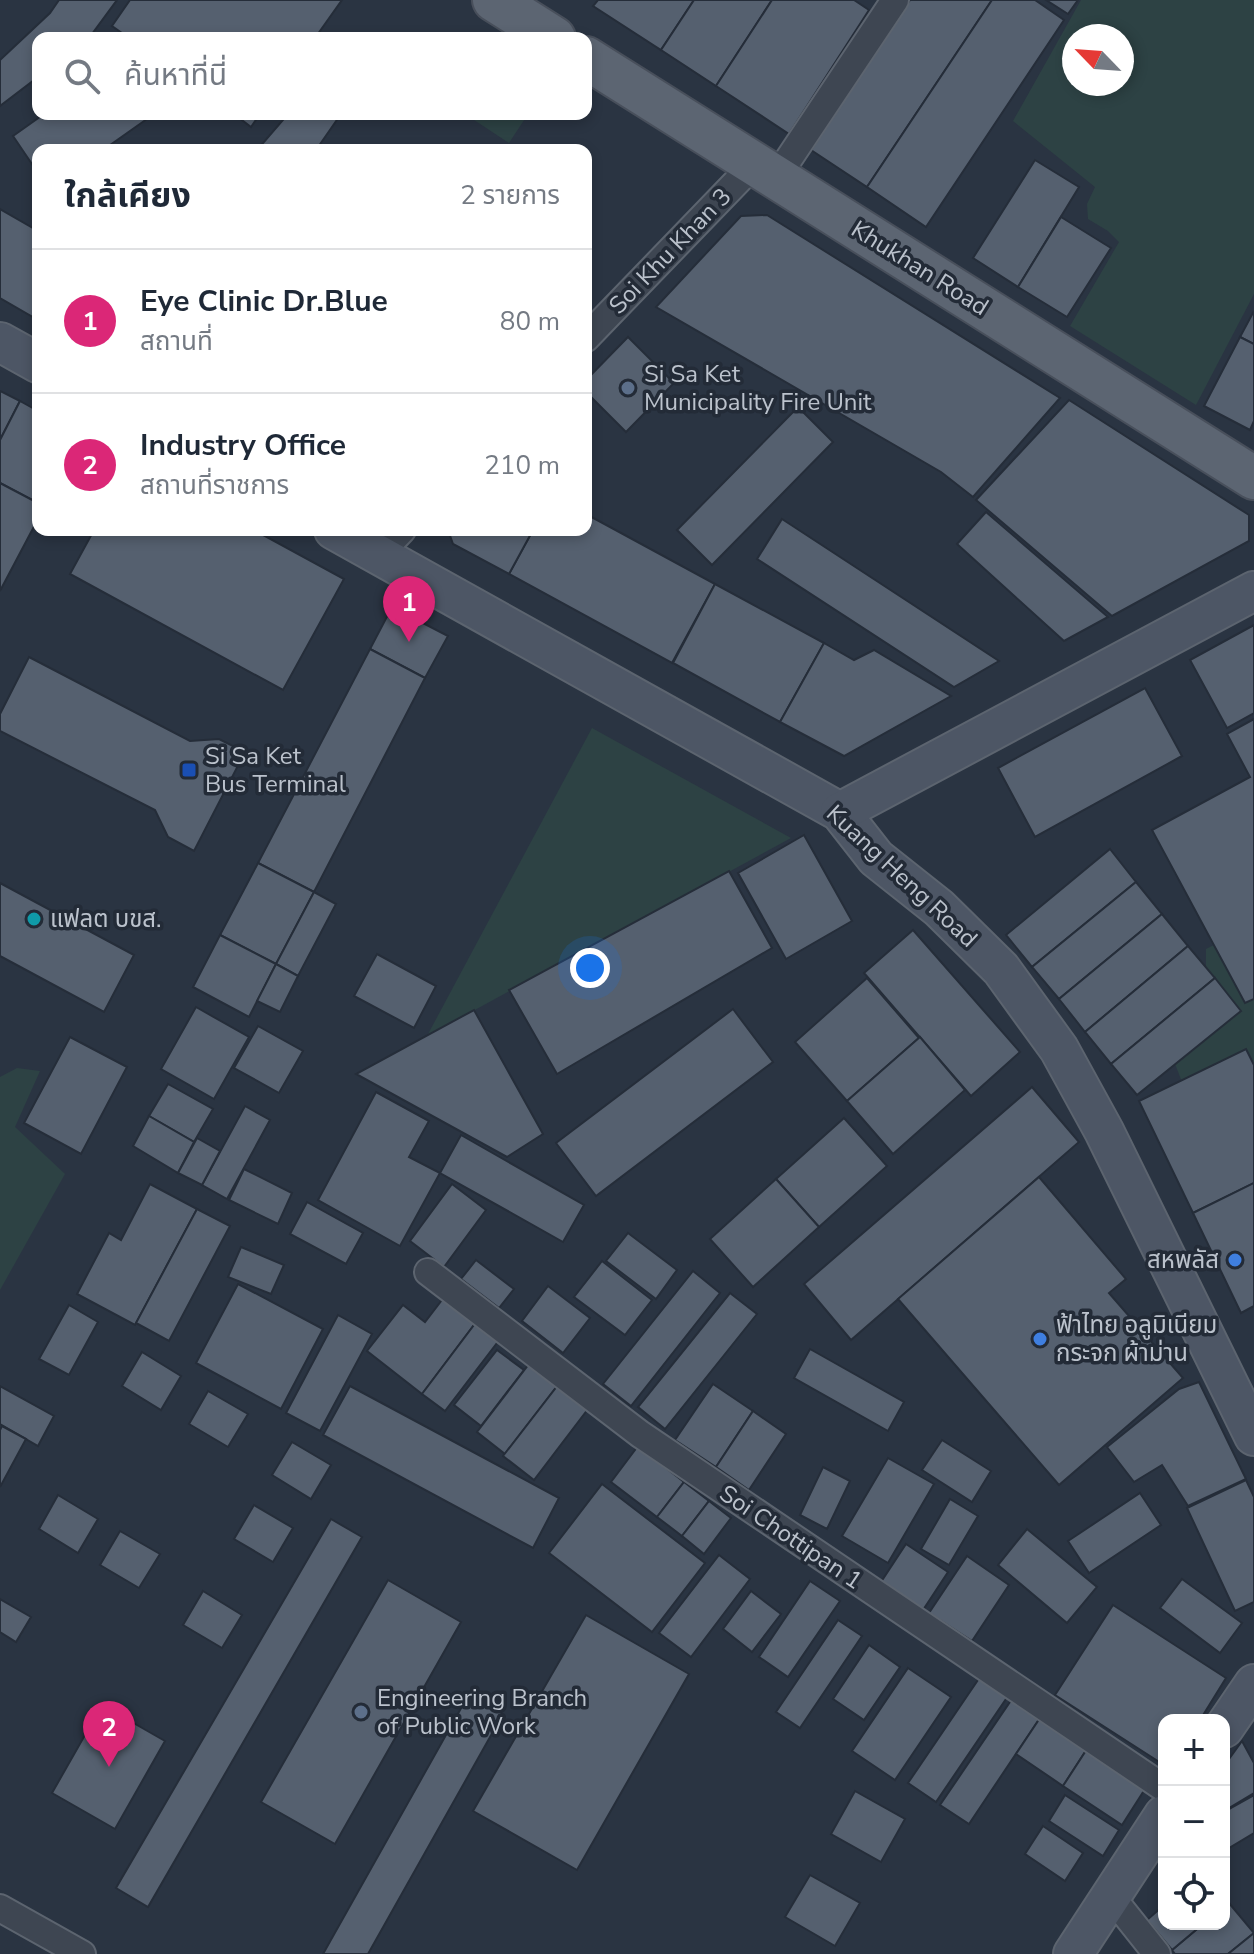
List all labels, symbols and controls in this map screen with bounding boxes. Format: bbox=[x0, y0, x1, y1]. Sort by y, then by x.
north arrow bbox=[1062, 24, 1134, 96]
search box bbox=[32, 32, 592, 120]
icon: search bbox=[60, 54, 104, 98]
text: ค้นหาที่นี่ bbox=[124, 55, 227, 96]
text: ใกล้เคียง bbox=[64, 173, 191, 219]
text: 2 รายการ bbox=[460, 178, 560, 213]
street label: Soi Khu Khan 3 bbox=[602, 181, 738, 321]
street label: Khukhan Road bbox=[845, 213, 995, 323]
text: Eye Clinic Dr.Blue bbox=[140, 281, 388, 322]
text: 1 bbox=[82, 304, 98, 339]
text: 80 m bbox=[500, 304, 560, 339]
text: สถานที่ bbox=[140, 324, 213, 359]
place label: Si Sa Ket Municipality Fire Unit bbox=[644, 358, 872, 418]
marker: Si Sa Ket Municipality Fire Unit bbox=[619, 379, 637, 397]
text: Industry Office bbox=[140, 425, 346, 466]
text: 2 bbox=[82, 448, 98, 483]
text: 210 m bbox=[484, 448, 560, 483]
text: สถานที่ราชการ bbox=[140, 468, 289, 503]
pin: 1 bbox=[383, 576, 435, 642]
place label: Si Sa Ket Bus Terminal bbox=[205, 740, 346, 800]
marker: Si Sa Ket Bus Terminal bbox=[180, 761, 198, 779]
street label: Kuang Heng Road bbox=[820, 798, 984, 954]
place label: แฟลต บขส. bbox=[50, 903, 162, 935]
marker: แฟลต บขส. bbox=[25, 910, 43, 928]
your location bbox=[570, 948, 610, 988]
place label: สหพลัส bbox=[1147, 1244, 1219, 1276]
marker: สหพลัส bbox=[1226, 1251, 1244, 1269]
place label: ฟ้าไทย อลูมิเนียม กระจก ผ้าม่าน bbox=[1056, 1309, 1217, 1369]
marker: ฟ้าไทย อลูมิเนียม กระจก ผ้าม่าน bbox=[1031, 1330, 1049, 1348]
street label: Soi Chottipan 1 bbox=[713, 1477, 869, 1597]
place label: Engineering Branch of Public Work bbox=[377, 1682, 587, 1742]
pin: 2 bbox=[83, 1701, 135, 1767]
marker: Engineering Branch of Public Work bbox=[352, 1703, 370, 1721]
map controls bbox=[1158, 1714, 1230, 1930]
button: + bbox=[1158, 1714, 1230, 1786]
button: − bbox=[1158, 1786, 1230, 1858]
button: locate bbox=[1158, 1858, 1230, 1930]

